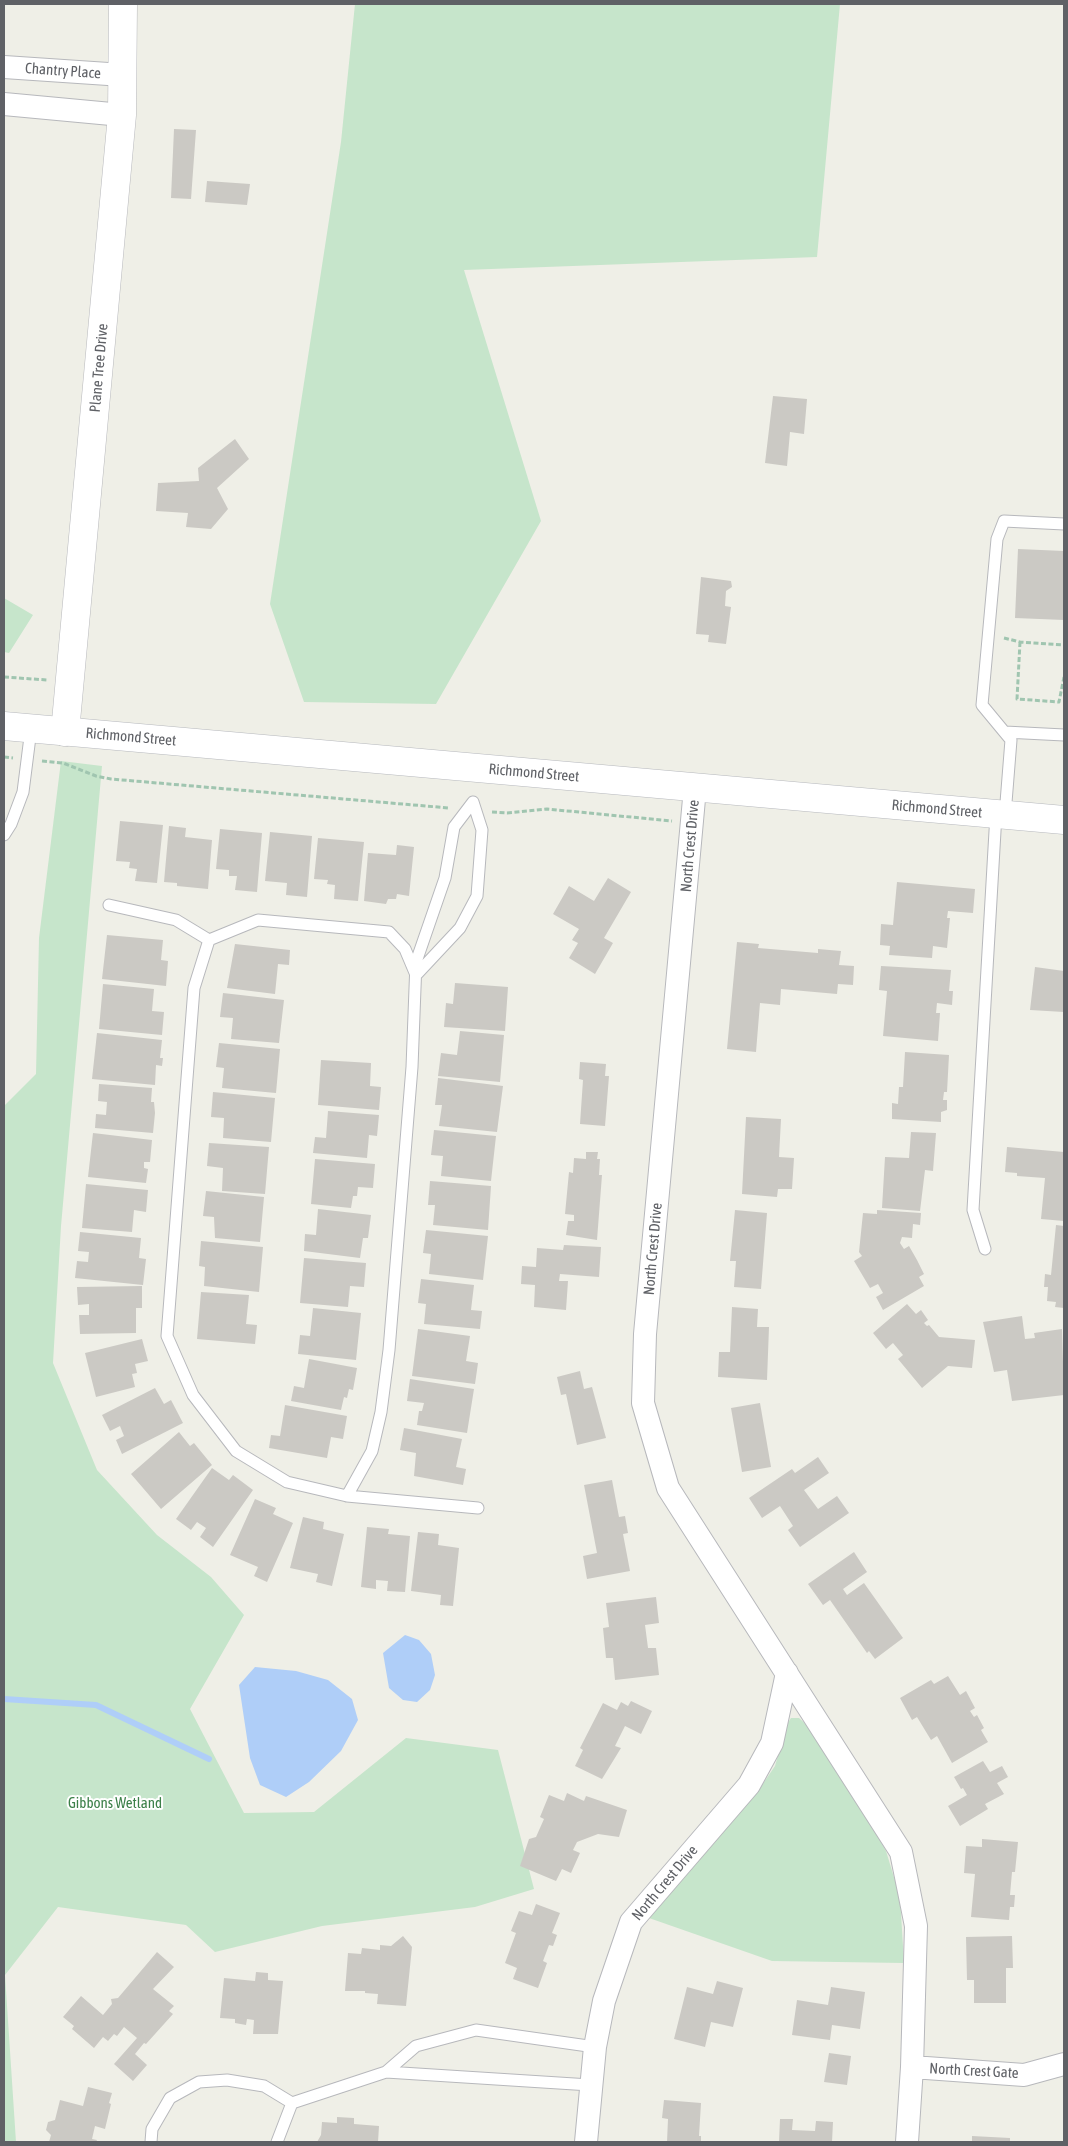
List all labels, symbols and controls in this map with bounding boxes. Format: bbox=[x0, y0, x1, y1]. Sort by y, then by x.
street label: Chantry Place bbox=[25, 59, 101, 83]
street label: Plane Tree Drive bbox=[86, 323, 112, 413]
street label: Richmond Street bbox=[85, 724, 177, 750]
street label: Richmond Street bbox=[488, 760, 580, 786]
street label: Richmond Street bbox=[891, 796, 983, 822]
street label: North Crest Drive bbox=[677, 799, 703, 893]
street label: North Crest Drive bbox=[640, 1202, 666, 1296]
park label: Gibbons Wetland bbox=[68, 1794, 162, 1812]
street label: North Crest Drive bbox=[628, 1842, 702, 1924]
street label: North Crest Gate bbox=[929, 2060, 1019, 2082]

